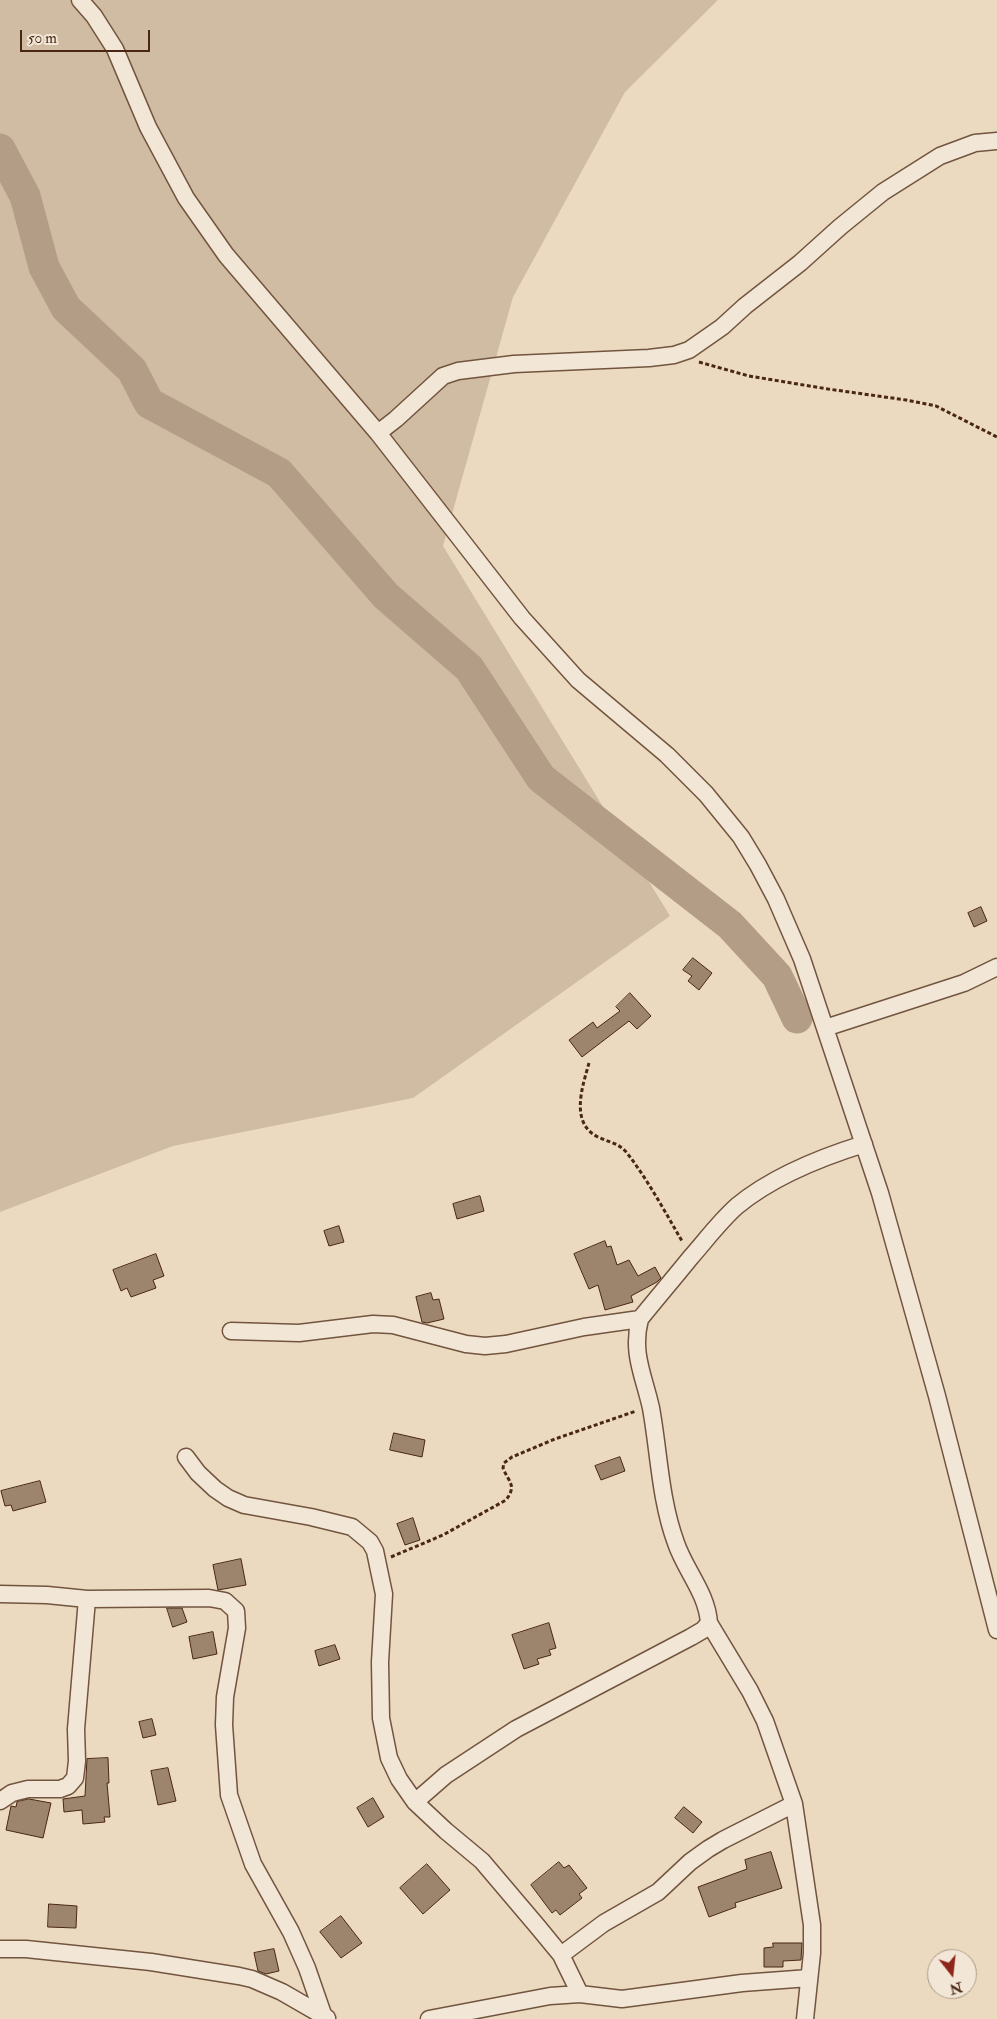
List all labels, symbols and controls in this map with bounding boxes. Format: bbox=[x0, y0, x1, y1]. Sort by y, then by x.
scale bar bbox=[22, 20, 152, 52]
text: 50 m bbox=[28, 29, 57, 48]
north arrow bbox=[927, 1949, 977, 1999]
text: N bbox=[948, 1978, 964, 1998]

